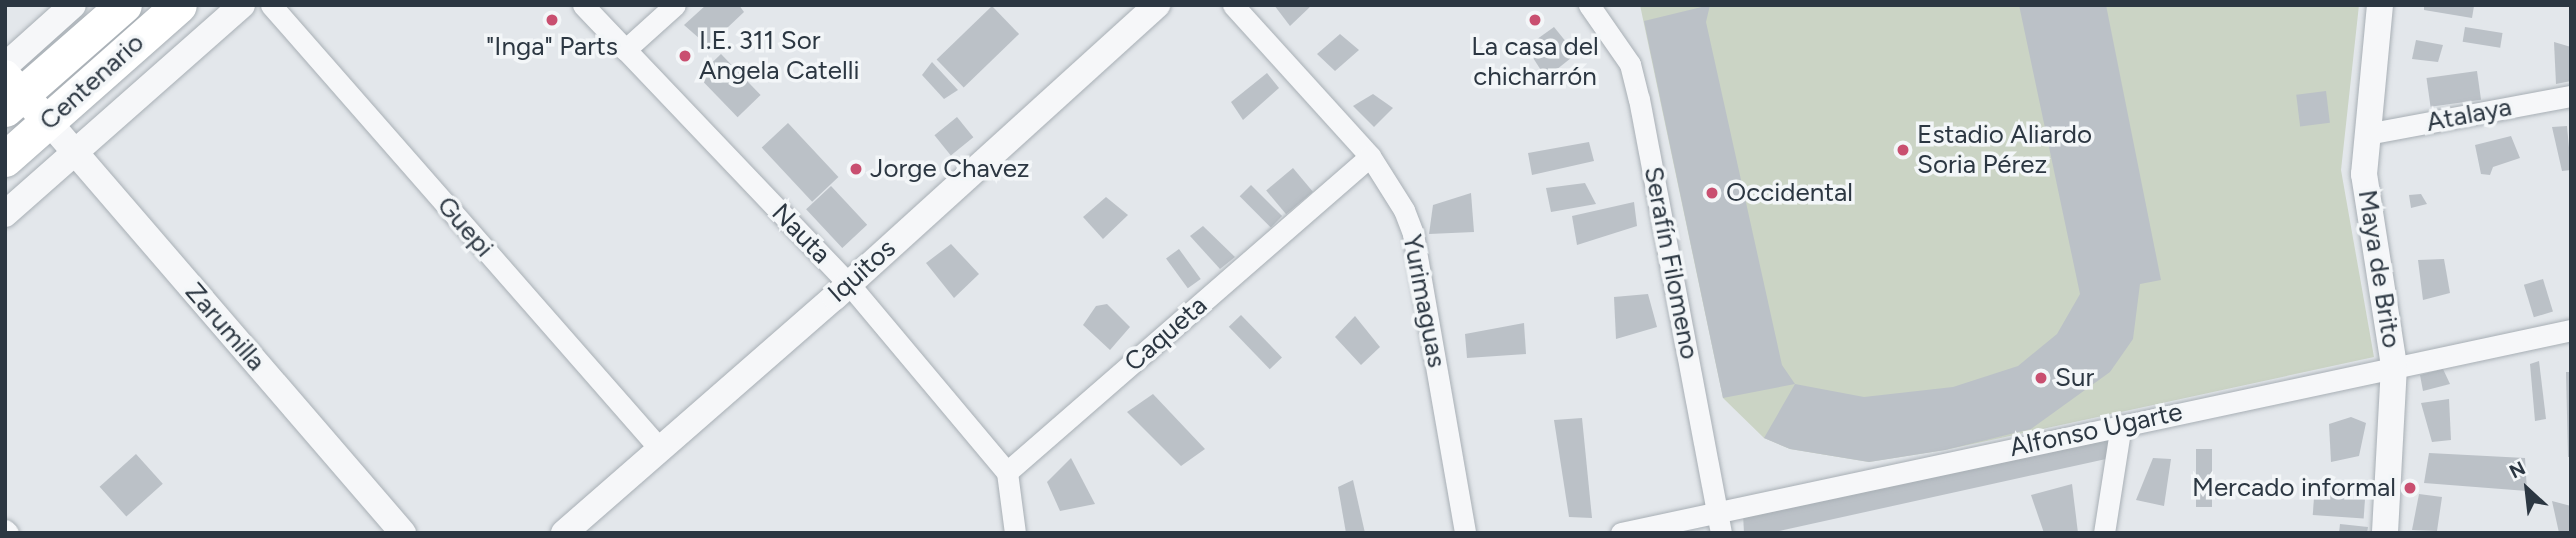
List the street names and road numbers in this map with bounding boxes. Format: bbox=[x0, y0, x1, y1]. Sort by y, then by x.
street label: Centenario bbox=[34, 27, 150, 137]
street label: Atalaya bbox=[2424, 91, 2514, 139]
street label: Serafín Filomeno bbox=[1637, 164, 1705, 362]
street label: Maya de Brito bbox=[2351, 188, 2407, 350]
street label: Guepi bbox=[430, 190, 500, 264]
street label: Nauta bbox=[765, 198, 837, 270]
street label: Yurimaguas bbox=[1396, 232, 1452, 370]
street label: Iquitos bbox=[822, 233, 902, 309]
street label: Zarumilla bbox=[178, 277, 272, 377]
street label: Caqueta bbox=[1118, 290, 1214, 378]
street label: Alfonso Ugarte bbox=[2007, 396, 2185, 464]

